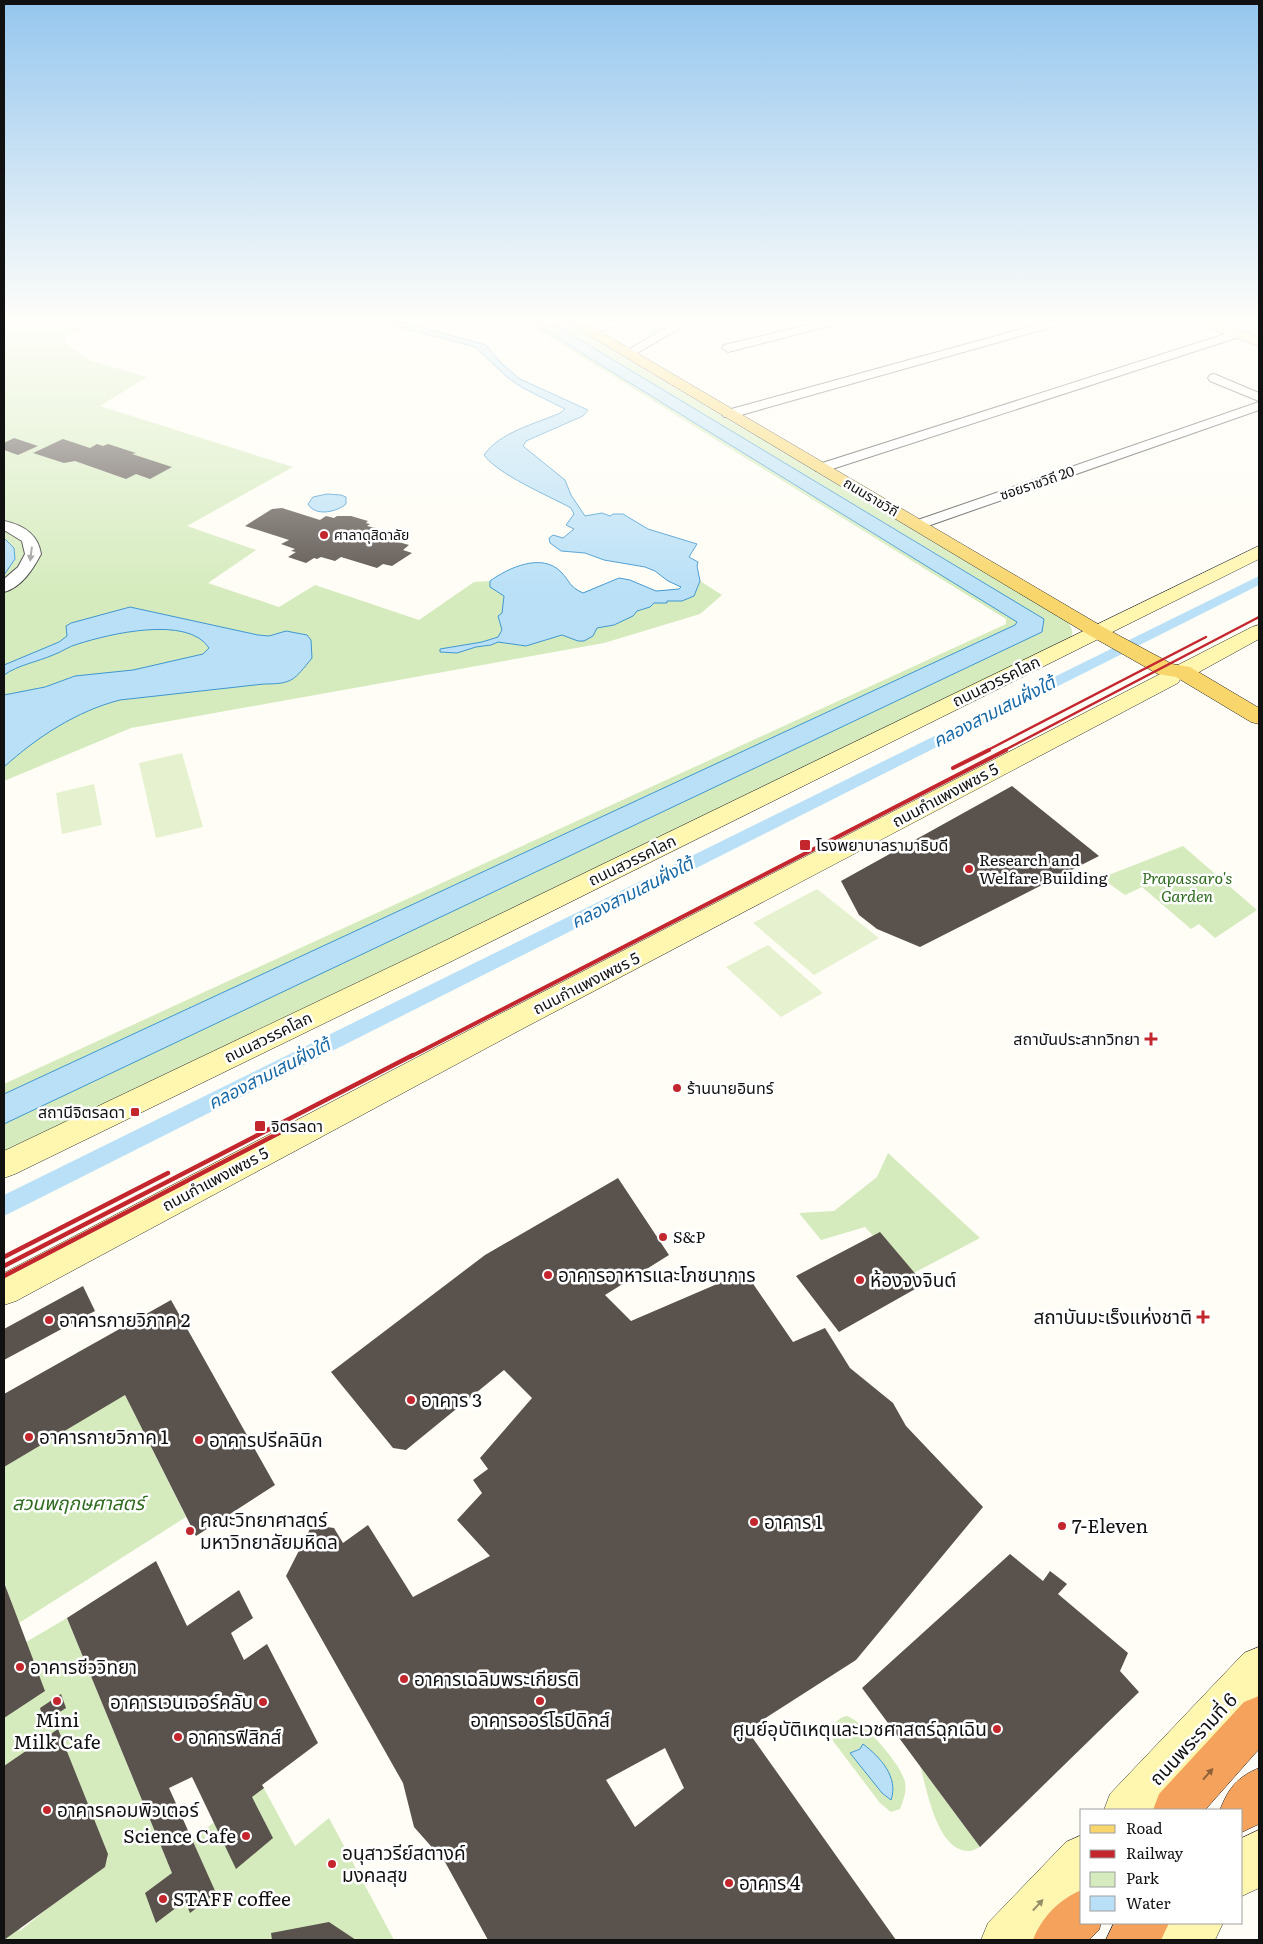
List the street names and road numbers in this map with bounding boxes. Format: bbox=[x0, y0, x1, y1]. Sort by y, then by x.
street label: ซอยราชวิถี 20 bbox=[997, 460, 1077, 504]
street label: ถนนราชวิถี bbox=[840, 472, 903, 520]
street label: ถนนสวรรคโลก bbox=[948, 648, 1044, 712]
street label: ถนนกำแพงเพชร 5 bbox=[887, 756, 1002, 832]
street label: ถนนสวรรคโลก bbox=[584, 827, 680, 891]
street label: ถนนกำแพงเพชร 5 bbox=[528, 945, 643, 1019]
street label: ถนนสวรรคโลก bbox=[220, 1004, 316, 1068]
street label: ถนนกำแพงเพชร 5 bbox=[157, 1140, 272, 1216]
street label: ถนนพระรามที่ 6 bbox=[1142, 1686, 1243, 1791]

